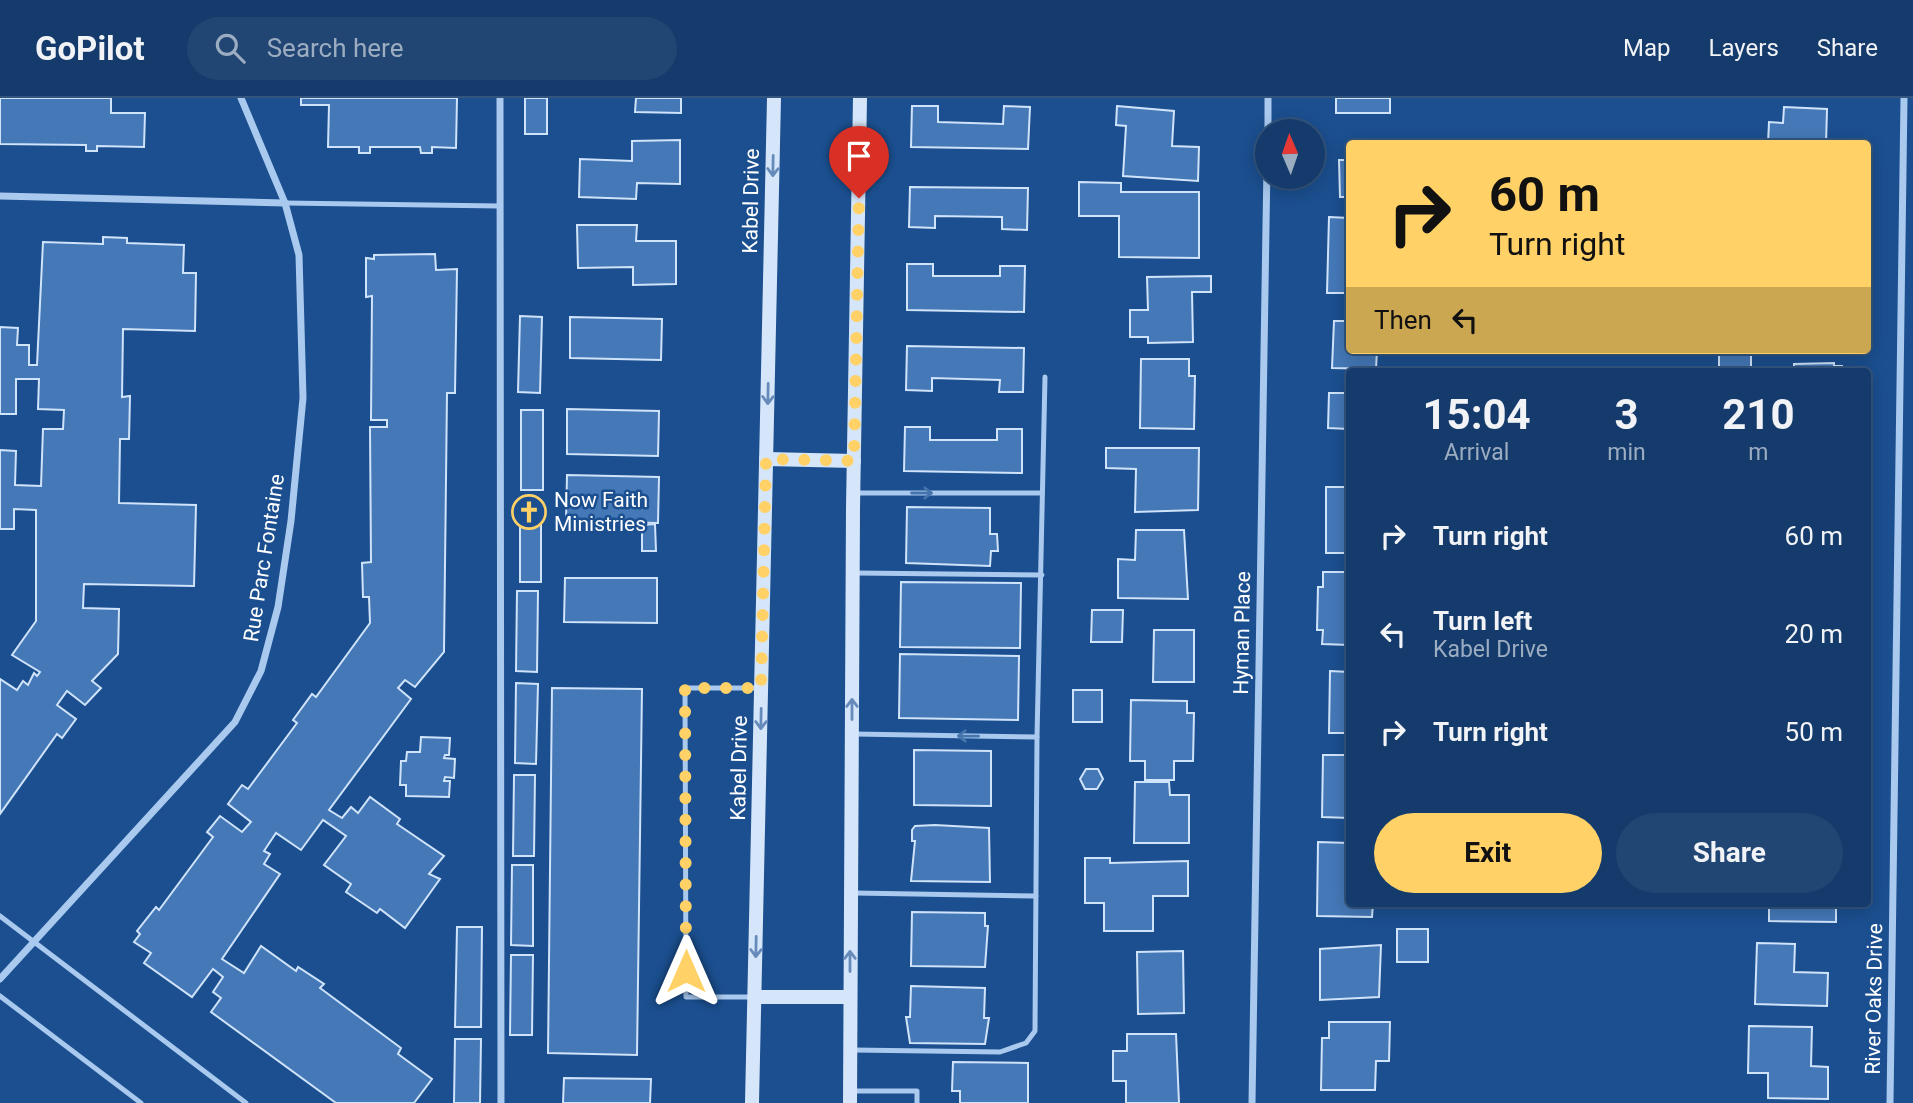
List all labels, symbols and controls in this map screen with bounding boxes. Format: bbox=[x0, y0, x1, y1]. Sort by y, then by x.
search box bbox=[187, 17, 677, 80]
text: GoPilot bbox=[35, 29, 145, 68]
icon: search bbox=[211, 29, 249, 67]
text: Search here bbox=[267, 33, 403, 63]
text: Map bbox=[1623, 34, 1671, 62]
text: Layers bbox=[1709, 34, 1779, 62]
text: Share bbox=[1817, 34, 1878, 62]
north arrow bbox=[1255, 119, 1325, 189]
map controls bbox=[1255, 119, 1325, 189]
pin bbox=[829, 126, 889, 198]
icon: arrive bbox=[840, 137, 878, 175]
street label: Kabel Drive bbox=[738, 148, 764, 254]
one-way arrow bbox=[766, 154, 779, 177]
text: 60 m bbox=[1489, 166, 1600, 223]
icon: right bbox=[1374, 168, 1465, 259]
text: Turn right bbox=[1489, 225, 1625, 263]
icon: left bbox=[1446, 301, 1484, 339]
text: Then bbox=[1374, 305, 1432, 335]
one-way arrow bbox=[761, 382, 774, 405]
text: 15:04 bbox=[1423, 390, 1531, 439]
text: 3 bbox=[1614, 390, 1639, 439]
text: 210 bbox=[1722, 390, 1795, 439]
text: Arrival bbox=[1444, 439, 1509, 466]
text: min bbox=[1607, 439, 1646, 466]
text: m bbox=[1748, 439, 1768, 466]
street label: Rue Parc Fontaine bbox=[239, 472, 289, 644]
one-way arrow bbox=[910, 486, 933, 500]
place label: Now Faith Ministries bbox=[554, 488, 648, 536]
church icon: Now Faith Ministries bbox=[510, 493, 548, 531]
icon: right bbox=[1374, 517, 1412, 555]
text: Turn right bbox=[1433, 521, 1548, 551]
text: 60 m bbox=[1785, 521, 1843, 551]
street label: Hyman Place bbox=[1229, 571, 1255, 695]
text: Turn left bbox=[1433, 606, 1532, 636]
icon: left bbox=[1374, 615, 1412, 653]
text: 20 m bbox=[1785, 619, 1843, 649]
text: Kabel Drive bbox=[1433, 636, 1548, 663]
one-way arrow bbox=[845, 698, 859, 721]
one-way arrow bbox=[754, 707, 768, 730]
icon: right bbox=[1374, 713, 1412, 751]
street label: Kabel Drive bbox=[726, 715, 752, 821]
text: Turn right bbox=[1433, 717, 1548, 747]
text: 50 m bbox=[1785, 717, 1843, 747]
one-way arrow bbox=[957, 729, 980, 743]
button: Exit bbox=[1374, 813, 1602, 893]
button: Share bbox=[1616, 813, 1843, 893]
street label: River Oaks Drive bbox=[1861, 923, 1887, 1075]
position arrow bbox=[649, 934, 723, 1008]
one-way arrow bbox=[749, 935, 763, 958]
one-way arrow bbox=[844, 950, 857, 973]

